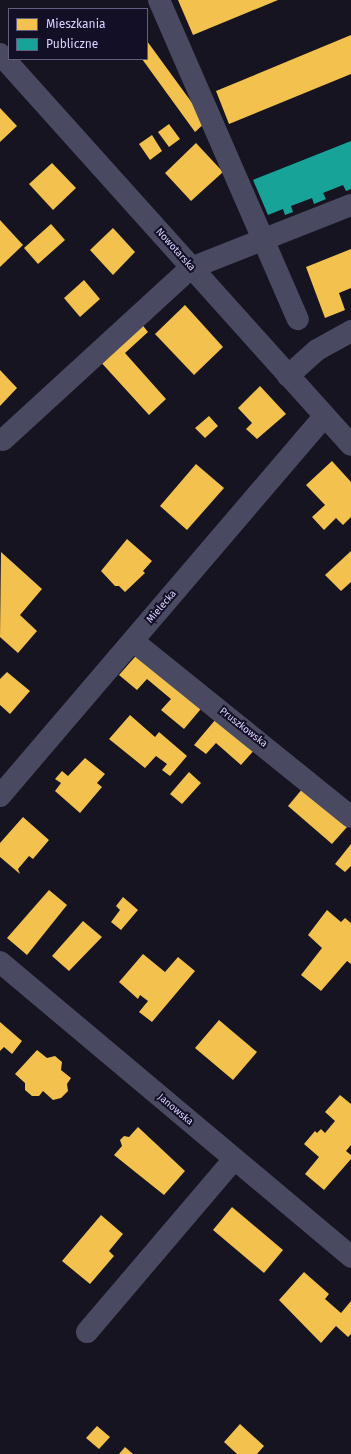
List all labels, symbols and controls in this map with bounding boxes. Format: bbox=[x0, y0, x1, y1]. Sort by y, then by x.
legend bbox=[8, 8, 148, 60]
text: Mieszkania bbox=[46, 17, 106, 31]
text: Publiczne bbox=[46, 37, 98, 51]
street label: Nowotarska bbox=[153, 226, 197, 274]
street label: Mielecka bbox=[144, 588, 180, 626]
street label: Pruszkowska bbox=[217, 706, 269, 750]
street label: Janowska bbox=[155, 1092, 195, 1128]

